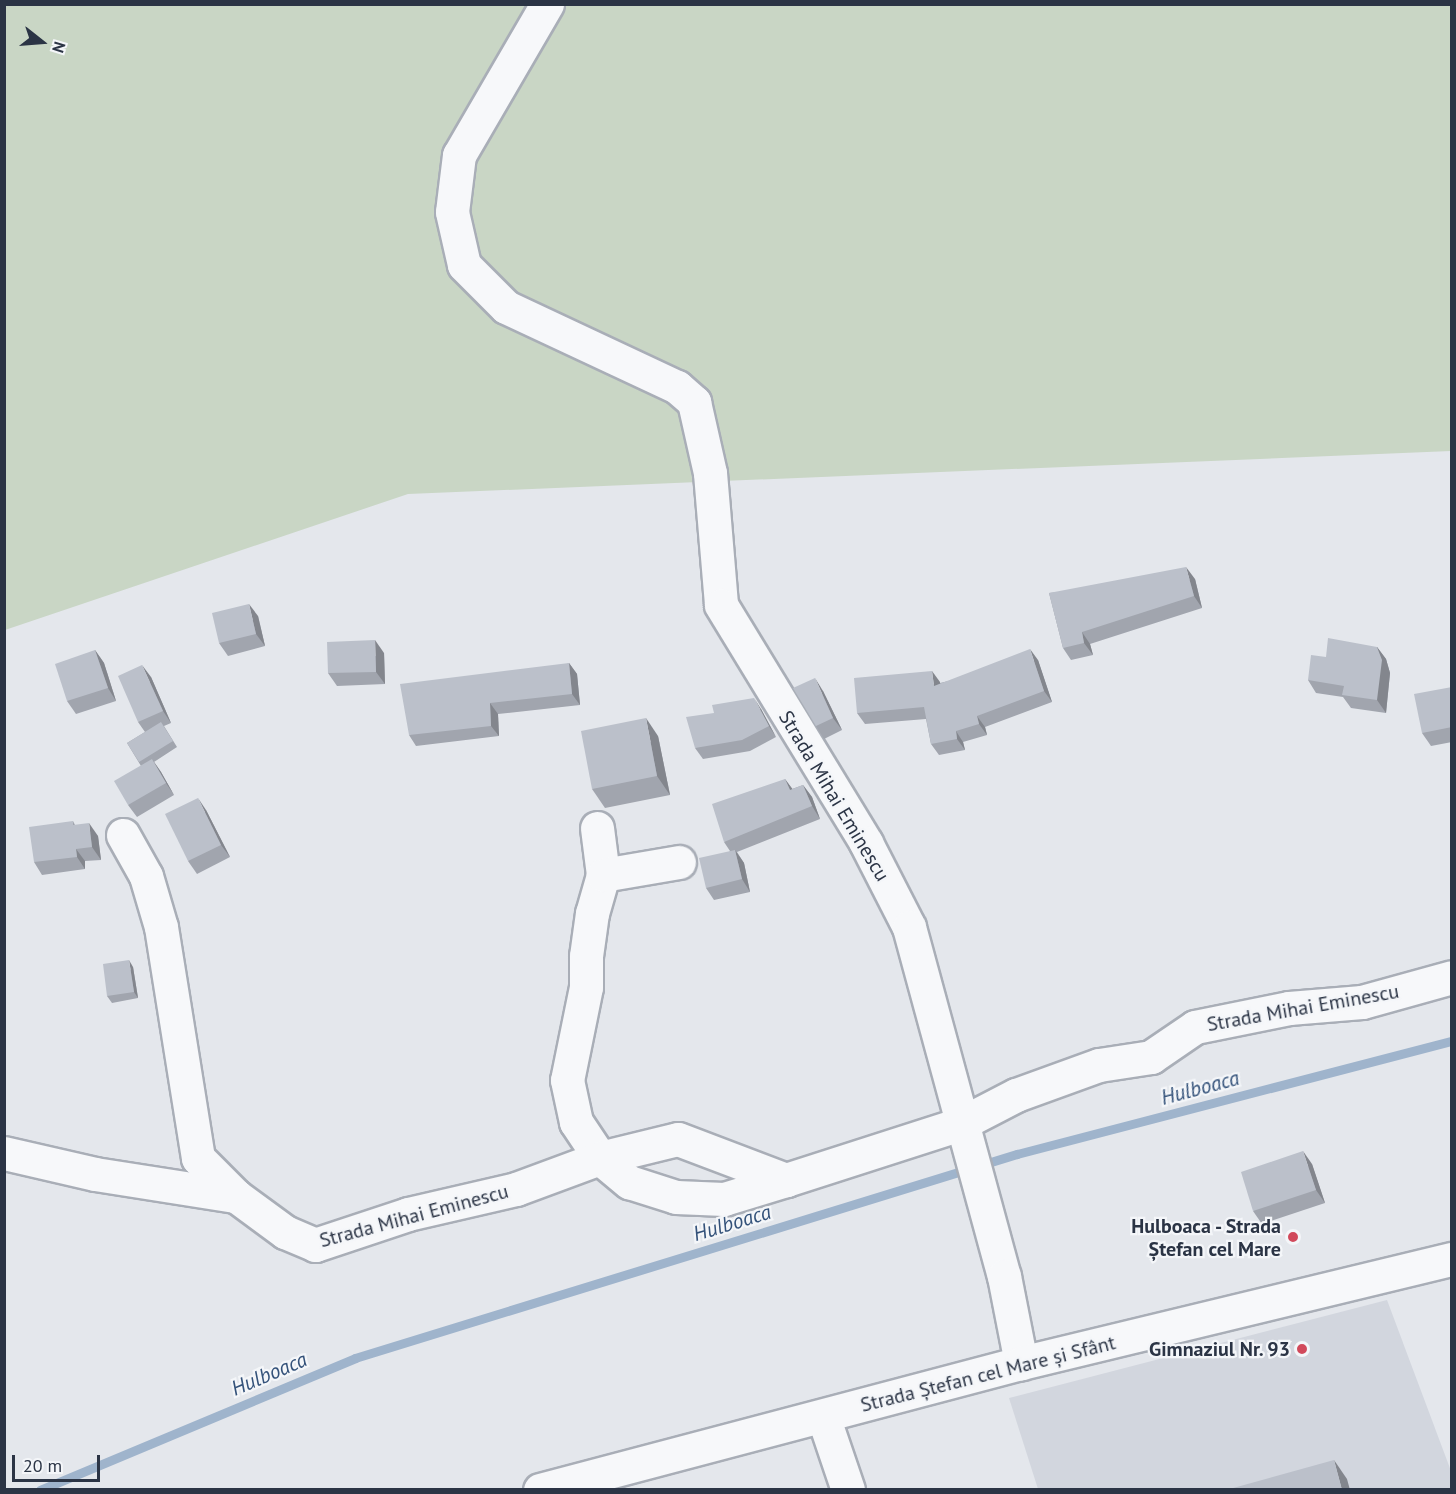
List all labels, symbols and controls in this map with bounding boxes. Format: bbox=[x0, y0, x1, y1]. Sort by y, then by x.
north arrow bbox=[12, 12, 72, 72]
text: N bbox=[48, 39, 70, 55]
street label: Strada Mihai Eminescu bbox=[774, 706, 894, 886]
street label: Strada Mihai Eminescu bbox=[1205, 979, 1401, 1037]
water label: Hulboaca bbox=[1158, 1065, 1242, 1111]
street label: Strada Mihai Eminescu bbox=[317, 1179, 511, 1253]
water label: Hulboaca bbox=[690, 1199, 774, 1247]
place label: Hulboaca - Strada Ștefan cel Mare bbox=[1129, 1214, 1281, 1261]
marker: Hulboaca - Strada Ștefan cel Mare bbox=[1286, 1230, 1300, 1244]
street label: Strada Ștefan cel Mare și Sfânt bbox=[858, 1331, 1118, 1417]
place label: Gimnaziul Nr. 93 bbox=[1148, 1337, 1290, 1361]
marker: Gimnaziul Nr. 93 bbox=[1295, 1342, 1309, 1356]
water label: Hulboaca bbox=[227, 1347, 311, 1401]
scale bar bbox=[15, 1443, 104, 1481]
text: 20 m bbox=[23, 1454, 62, 1477]

